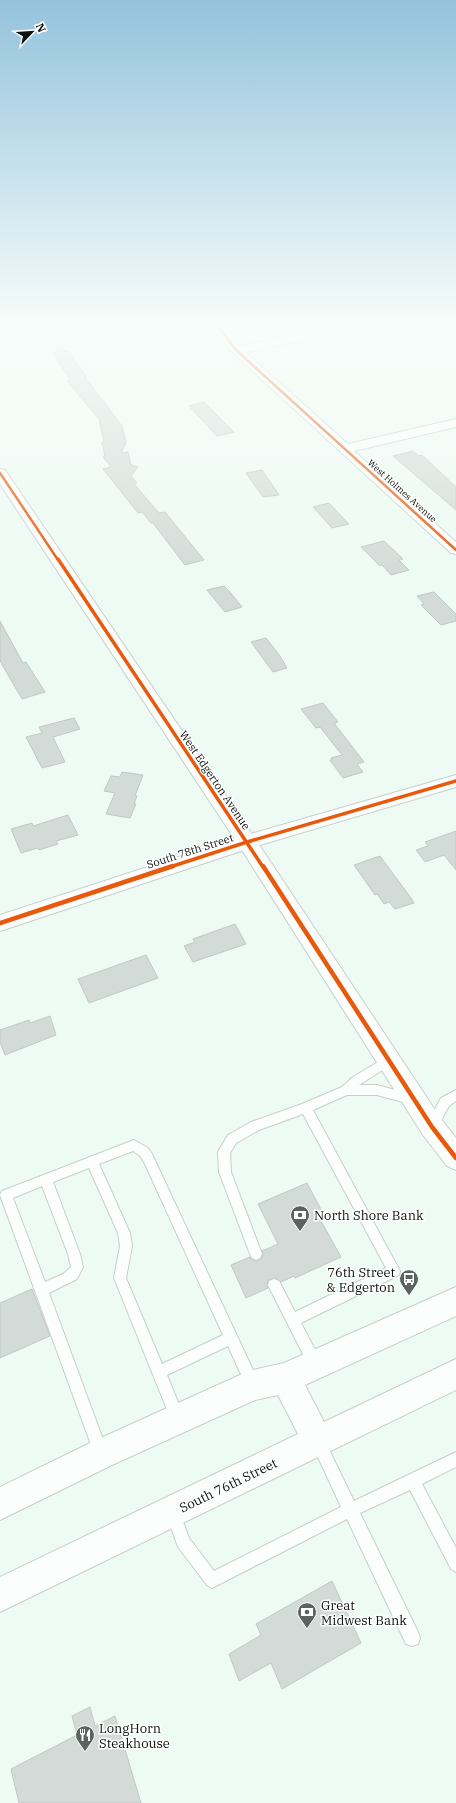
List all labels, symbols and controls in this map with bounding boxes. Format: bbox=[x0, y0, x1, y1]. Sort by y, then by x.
north arrow bbox=[12, 12, 52, 52]
text: N bbox=[33, 21, 49, 35]
street label: West Holmes Avenue bbox=[366, 457, 439, 525]
street label: West Edgerton Avenue bbox=[177, 728, 253, 832]
street label: South 78th Street bbox=[145, 830, 235, 872]
bank icon: North Shore Bank bbox=[289, 1204, 311, 1232]
place label: North Shore Bank bbox=[314, 1207, 424, 1224]
place label: 76th Street & Edgerton bbox=[327, 1264, 395, 1296]
bus stop icon: 76th Street & Edgerton bbox=[398, 1268, 420, 1296]
street label: South 76th Street bbox=[177, 1454, 280, 1516]
place label: Great Midwest Bank bbox=[321, 1597, 407, 1629]
bank icon: Great Midwest Bank bbox=[296, 1601, 318, 1629]
place label: LongHorn Steakhouse bbox=[99, 1720, 170, 1752]
restaurant icon: LongHorn Steakhouse bbox=[74, 1724, 96, 1752]

